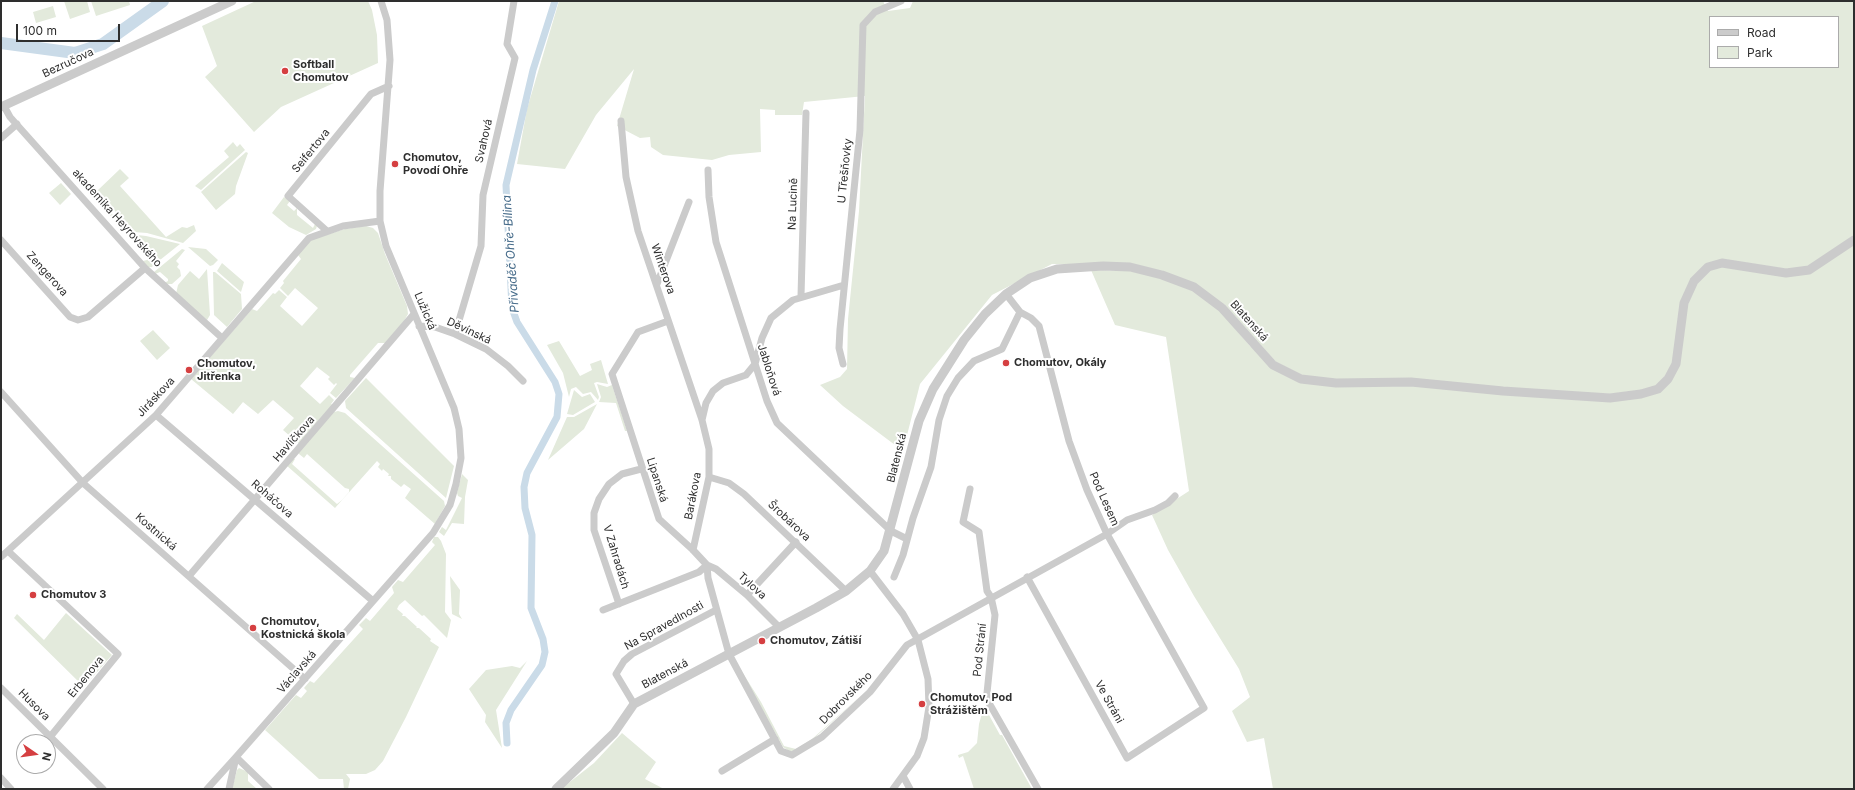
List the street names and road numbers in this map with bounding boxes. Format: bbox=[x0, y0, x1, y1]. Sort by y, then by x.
street label: Bezručova bbox=[40, 45, 96, 81]
street label: Svahová bbox=[473, 118, 495, 164]
street label: Seifertova bbox=[289, 126, 333, 176]
street label: U Třešňovky bbox=[835, 138, 855, 204]
street label: akademika Heyrovského bbox=[69, 166, 165, 270]
street label: Na Lucině bbox=[785, 178, 801, 230]
street label: Winterova bbox=[648, 242, 678, 296]
street label: Zengerova bbox=[23, 249, 71, 299]
street label: Lužická bbox=[411, 290, 439, 332]
street label: Blatenská bbox=[1227, 298, 1271, 344]
street label: Děvínská bbox=[445, 315, 493, 347]
street label: Jabloňová bbox=[754, 342, 784, 398]
street label: Jiráskova bbox=[134, 374, 178, 420]
street label: Havlíčkova bbox=[270, 413, 318, 465]
street label: Blatenská bbox=[884, 432, 910, 484]
street label: Lipanská bbox=[644, 456, 670, 504]
street label: Pod Lesem bbox=[1086, 470, 1122, 528]
street label: Barákova bbox=[682, 471, 704, 521]
street label: Roháčova bbox=[248, 477, 296, 521]
street label: Šrobárova bbox=[765, 498, 813, 544]
street label: Kostnická bbox=[133, 510, 179, 554]
street label: V Zahradách bbox=[600, 523, 632, 591]
street label: Tylova bbox=[735, 570, 769, 602]
street label: Na Spravedlnosti bbox=[622, 599, 706, 653]
street label: Pod Strání bbox=[971, 623, 989, 677]
street label: Václavská bbox=[275, 648, 319, 696]
street label: Erbenova bbox=[65, 654, 107, 700]
street label: Blatenská bbox=[640, 656, 690, 692]
street label: Dobrovského bbox=[817, 669, 875, 727]
street label: Ve Stráni bbox=[1092, 678, 1126, 726]
street label: Husova bbox=[15, 686, 53, 724]

